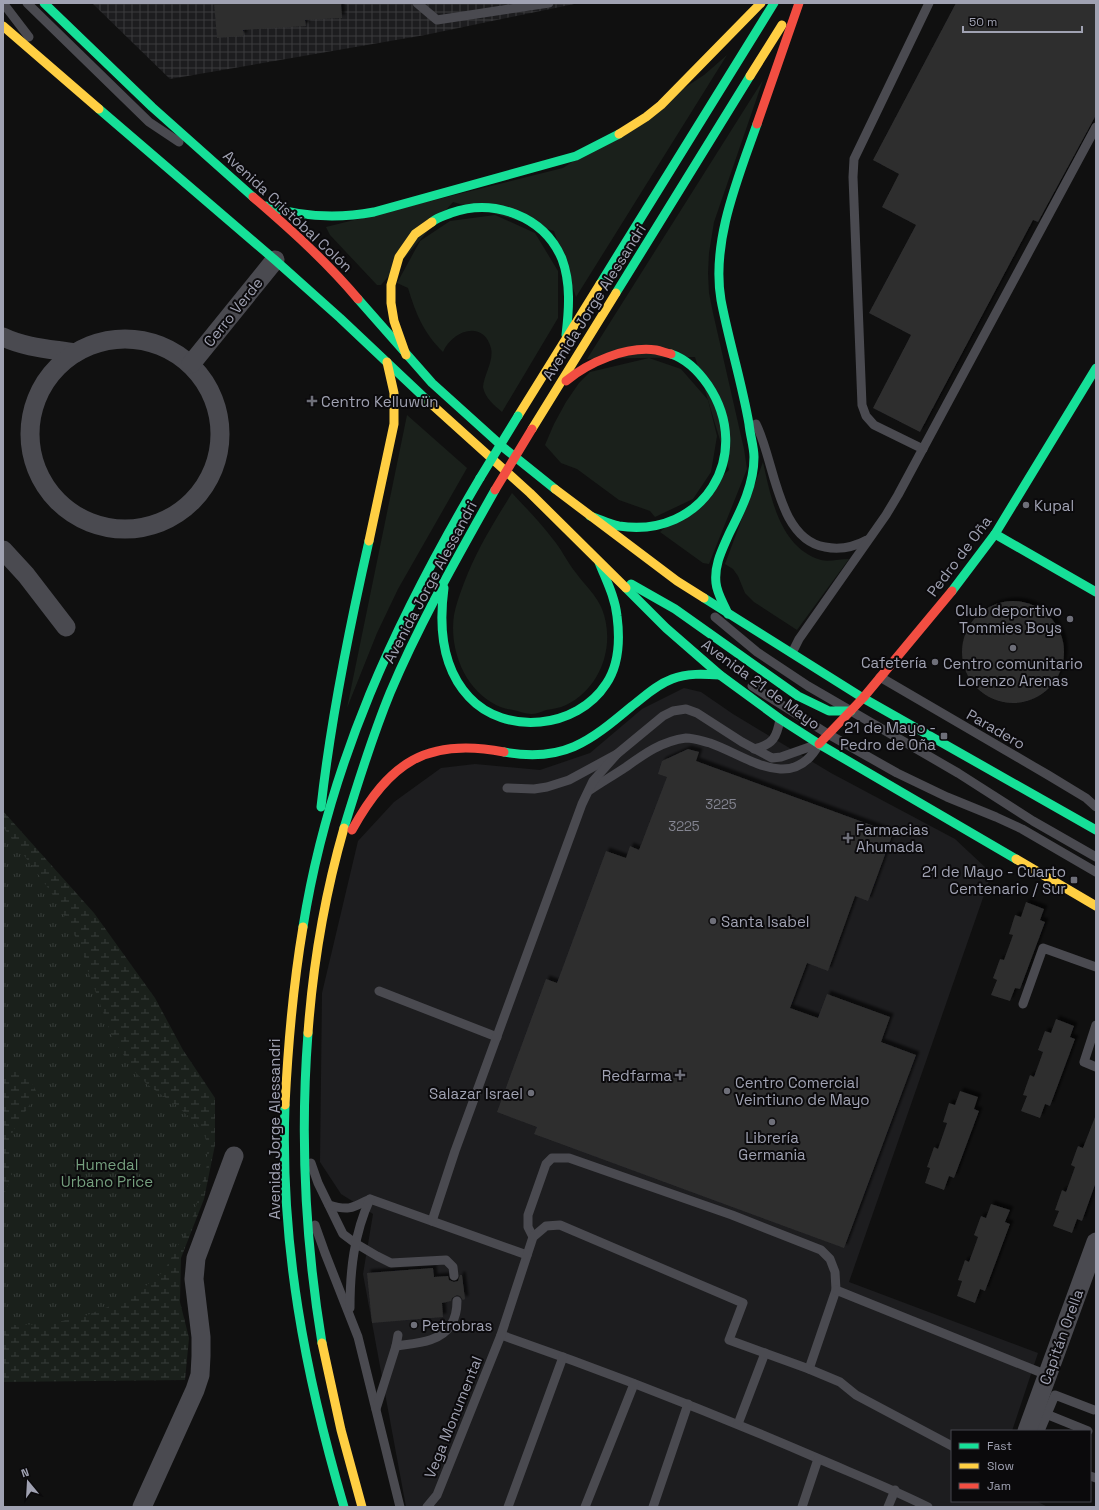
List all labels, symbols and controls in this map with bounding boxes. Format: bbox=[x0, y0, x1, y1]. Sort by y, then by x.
scale bar bbox=[963, 8, 1082, 34]
text: 50 m bbox=[969, 14, 997, 30]
street label: Avenida Cristóbal Colón bbox=[219, 146, 357, 276]
street label: Avenida Jorge Alessandri bbox=[538, 220, 650, 384]
street label: Cerro Verde bbox=[199, 273, 267, 351]
place label: Centro Kelluwün bbox=[321, 392, 439, 411]
marker: Centro Kelluwün bbox=[306, 395, 318, 407]
place label: Kupal bbox=[1034, 496, 1074, 515]
street label: Avenida Jorge Alessandri bbox=[379, 498, 481, 666]
marker: Kupal bbox=[1021, 500, 1031, 510]
street label: Pedro de Oña bbox=[923, 512, 996, 600]
place label: Club deportivo Tommies Boys bbox=[955, 601, 1062, 637]
marker: Club deportivo Tommies Boys bbox=[1065, 614, 1075, 624]
street label: Avenida 21 de Mayo bbox=[698, 634, 824, 734]
marker: Centro comunitario Lorenzo Arenas bbox=[1008, 643, 1018, 653]
place label: Cafetería bbox=[861, 653, 927, 672]
place label: Centro comunitario Lorenzo Arenas bbox=[943, 654, 1083, 690]
marker: Cafetería bbox=[930, 657, 940, 667]
street label: Paradero bbox=[963, 705, 1029, 753]
place label: 21 de Mayo - Pedro de Oña bbox=[840, 718, 936, 754]
marker: 21 de Mayo - Pedro de Oña bbox=[939, 731, 949, 741]
house number: 3225 bbox=[705, 796, 737, 813]
house number: 3225 bbox=[668, 818, 700, 835]
place label: Farmacias Ahumada bbox=[856, 820, 929, 856]
marker: Farmacias Ahumada bbox=[843, 833, 853, 843]
place label: 21 de Mayo - Cuarto Centenario / Sur bbox=[922, 862, 1066, 898]
marker: 21 de Mayo - Cuarto Centenario / Sur bbox=[1069, 875, 1079, 885]
place label: Santa Isabel bbox=[721, 912, 810, 931]
marker: Santa Isabel bbox=[708, 916, 718, 926]
street label: Avenida Jorge Alessandri bbox=[265, 1039, 284, 1219]
place label: Redfarma bbox=[602, 1066, 672, 1085]
marker: Redfarma bbox=[675, 1070, 685, 1080]
place label: Centro Comercial Veintiuno de Mayo bbox=[735, 1073, 870, 1109]
place label: Salazar Israel bbox=[429, 1084, 523, 1103]
marker: Centro Comercial Veintiuno de Mayo bbox=[722, 1086, 732, 1096]
marker: Salazar Israel bbox=[526, 1088, 536, 1098]
marker: Librería Germania bbox=[767, 1117, 777, 1127]
place label: Librería Germania bbox=[738, 1128, 806, 1164]
park label: Humedal Urbano Price bbox=[61, 1155, 153, 1191]
street label: Capitán Orella bbox=[1035, 1286, 1087, 1387]
place label: Petrobras bbox=[422, 1316, 493, 1335]
marker: Petrobras bbox=[409, 1320, 419, 1330]
street label: Vega Monumental bbox=[420, 1353, 486, 1481]
legend bbox=[951, 1430, 1091, 1502]
text: Fast bbox=[987, 1438, 1012, 1454]
text: Slow bbox=[987, 1458, 1014, 1474]
north arrow bbox=[8, 1462, 48, 1502]
text: N bbox=[19, 1465, 31, 1480]
text: Jam bbox=[987, 1478, 1011, 1494]

